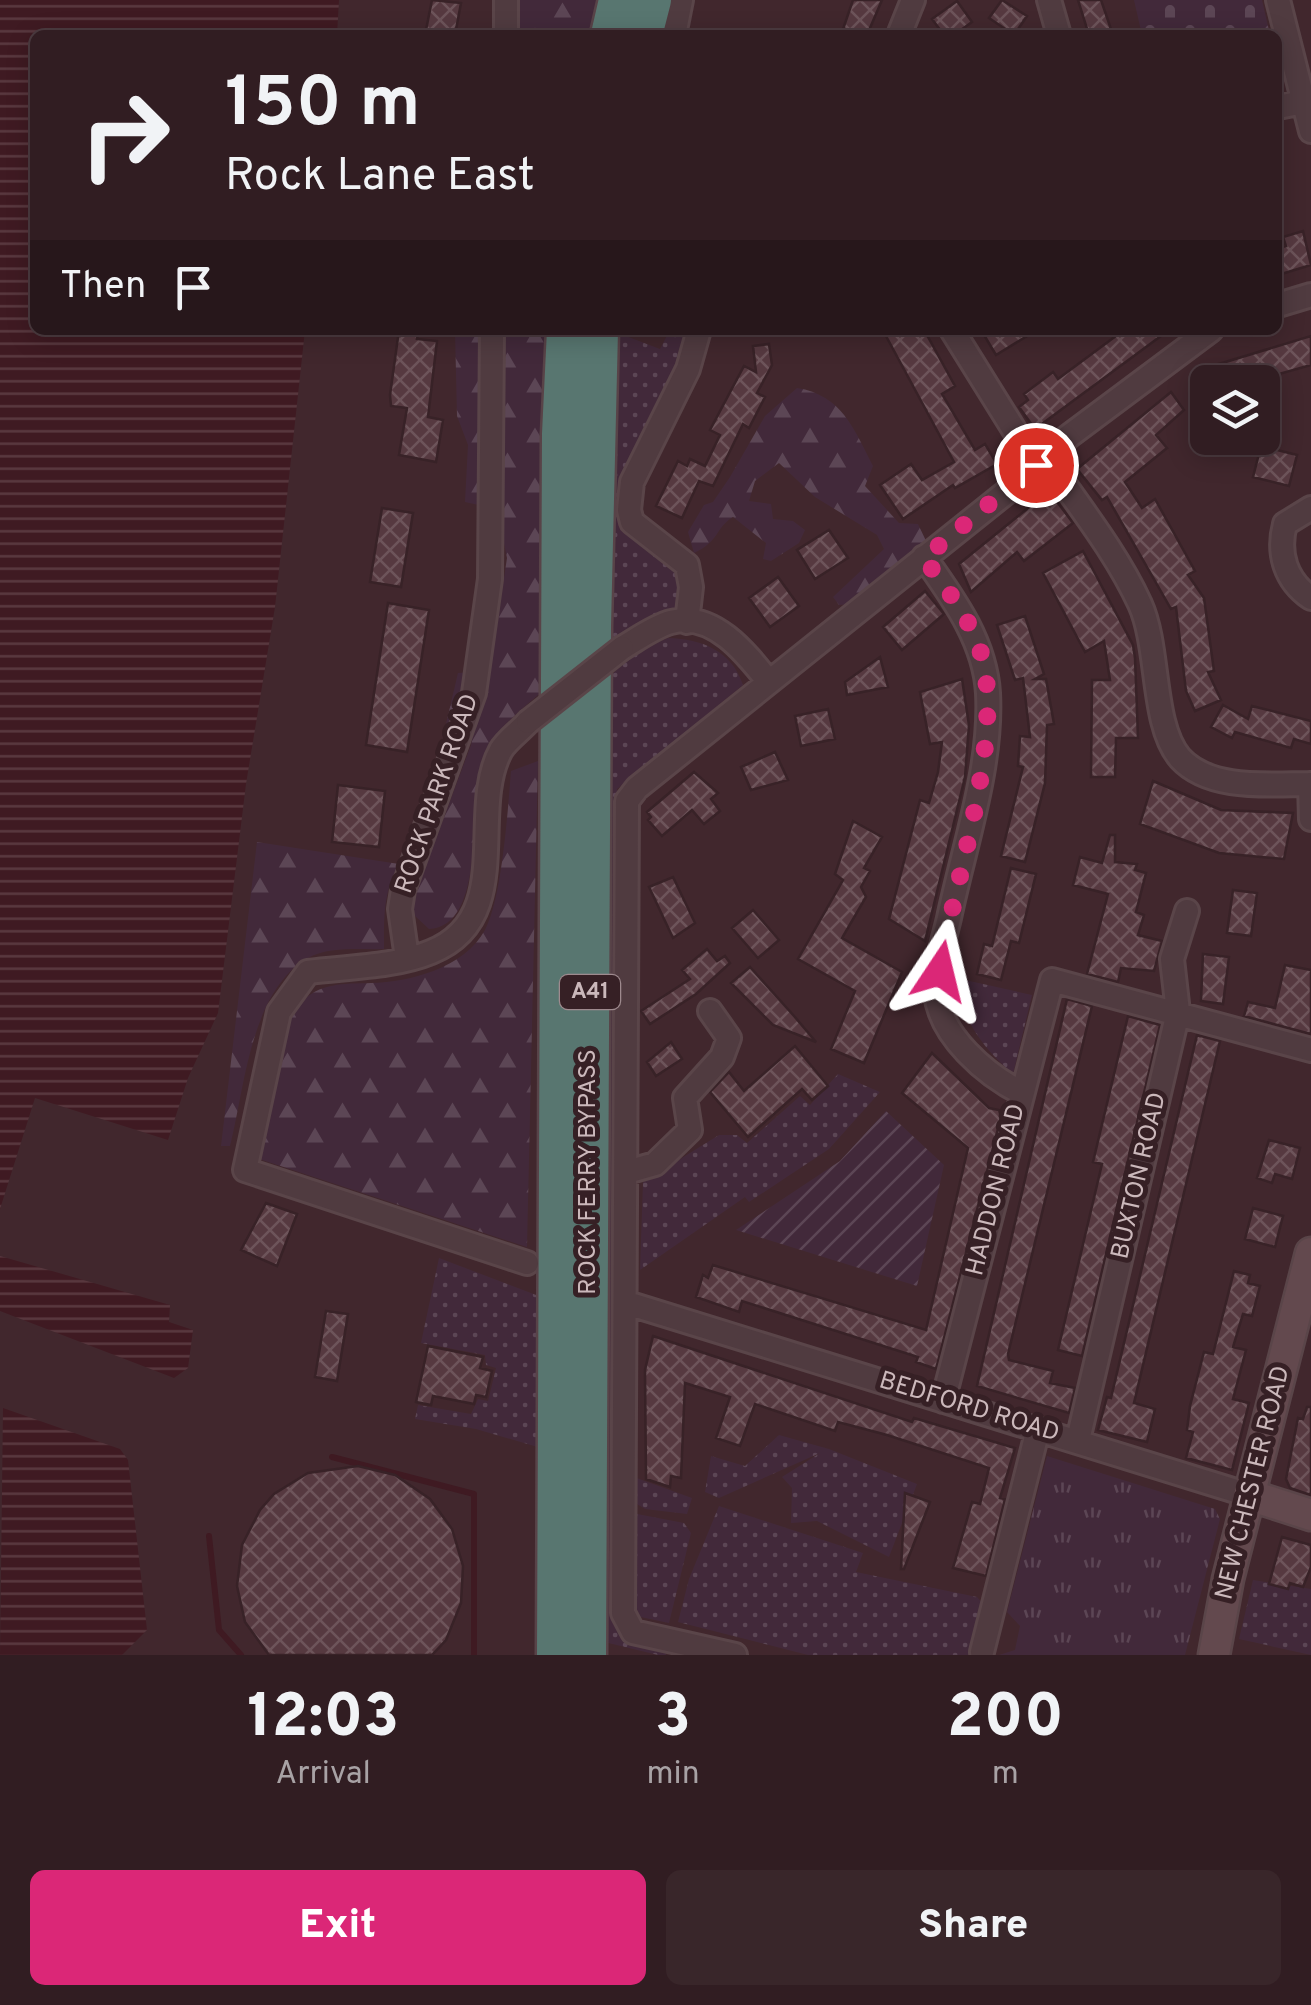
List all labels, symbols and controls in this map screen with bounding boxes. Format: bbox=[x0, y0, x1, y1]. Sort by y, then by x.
text: 150 m bbox=[225, 62, 420, 151]
icon: right bbox=[60, 70, 190, 200]
text: Rock Lane East bbox=[225, 149, 535, 206]
icon: arrive bbox=[166, 260, 221, 315]
text: Then bbox=[60, 263, 146, 312]
map controls bbox=[1190, 365, 1280, 455]
button: layers bbox=[1190, 365, 1280, 455]
pin bbox=[994, 423, 1079, 508]
icon: arrive bbox=[1009, 438, 1064, 493]
street label: ROCK PARK ROAD bbox=[389, 690, 487, 898]
position arrow bbox=[888, 919, 992, 1023]
road number: A41 bbox=[560, 975, 620, 1009]
street label: ROCK FERRY BYPASS bbox=[573, 1049, 605, 1295]
street label: BUXTON ROAD bbox=[1105, 1089, 1175, 1263]
street label: HADDON ROAD bbox=[960, 1101, 1034, 1279]
street label: NEW CHESTER ROAD bbox=[1209, 1363, 1299, 1603]
street label: BEDFORD ROAD bbox=[875, 1365, 1063, 1451]
text: 12:03 bbox=[247, 1682, 399, 1758]
text: 3 bbox=[655, 1682, 691, 1758]
text: 200 bbox=[947, 1682, 1064, 1758]
text: Arrival bbox=[276, 1755, 371, 1795]
text: min bbox=[646, 1755, 700, 1795]
text: m bbox=[992, 1755, 1019, 1795]
button: Exit bbox=[30, 1870, 646, 1985]
button: Share bbox=[666, 1870, 1281, 1985]

